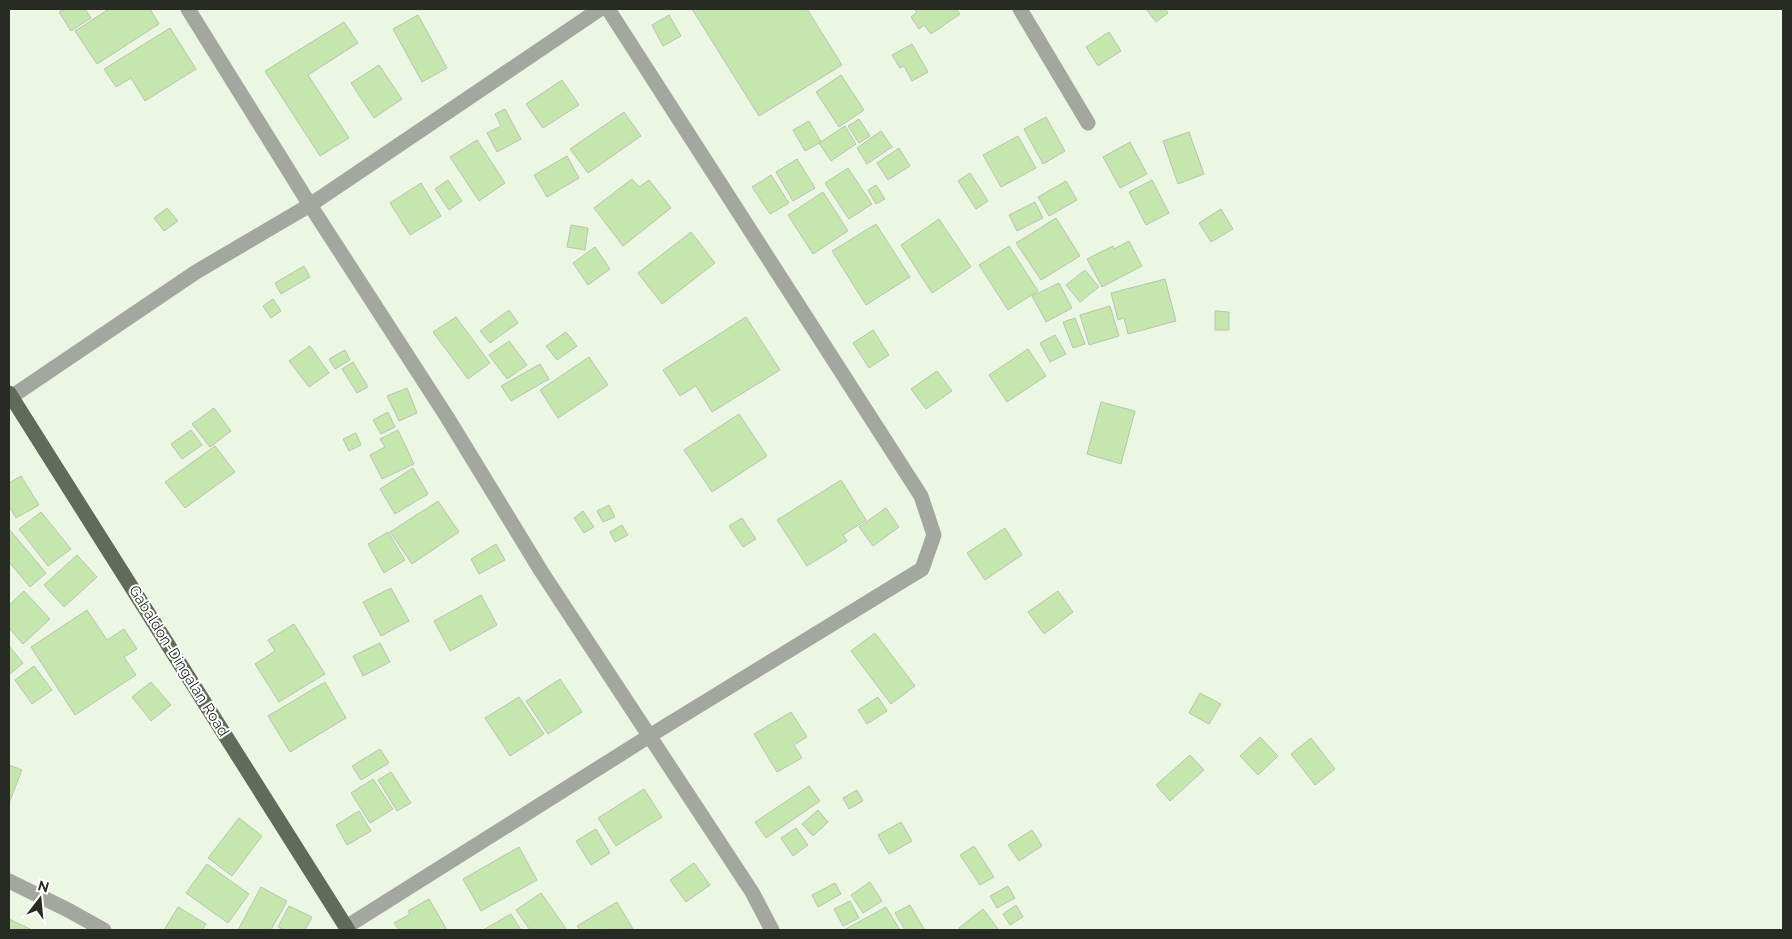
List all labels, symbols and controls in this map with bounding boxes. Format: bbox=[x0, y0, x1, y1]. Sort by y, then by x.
street label: Gabaldon-Dingalan Road bbox=[125, 582, 233, 740]
north arrow bbox=[15, 874, 65, 924]
text: N bbox=[36, 877, 51, 896]

